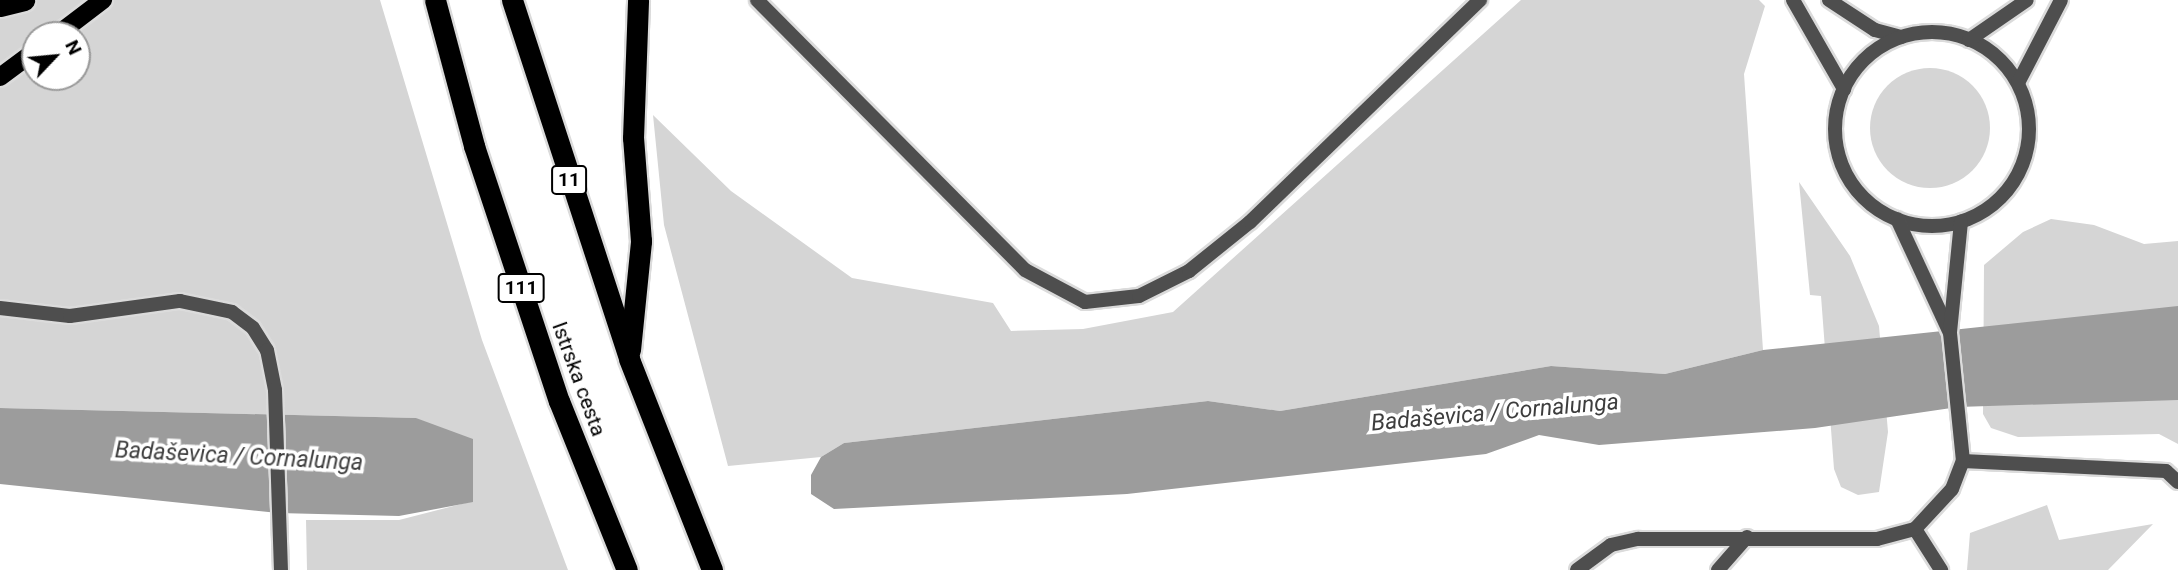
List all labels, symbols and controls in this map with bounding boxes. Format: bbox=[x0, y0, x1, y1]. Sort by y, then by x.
north arrow bbox=[21, 21, 91, 91]
text: N bbox=[60, 36, 87, 59]
road number: 11 bbox=[550, 164, 588, 196]
road number: 111 bbox=[496, 272, 546, 304]
street label: Istrska cesta bbox=[547, 318, 611, 440]
water label: Badaševica / Cornalunga bbox=[1370, 388, 1620, 438]
water label: Badaševica / Cornalunga bbox=[114, 437, 364, 477]

